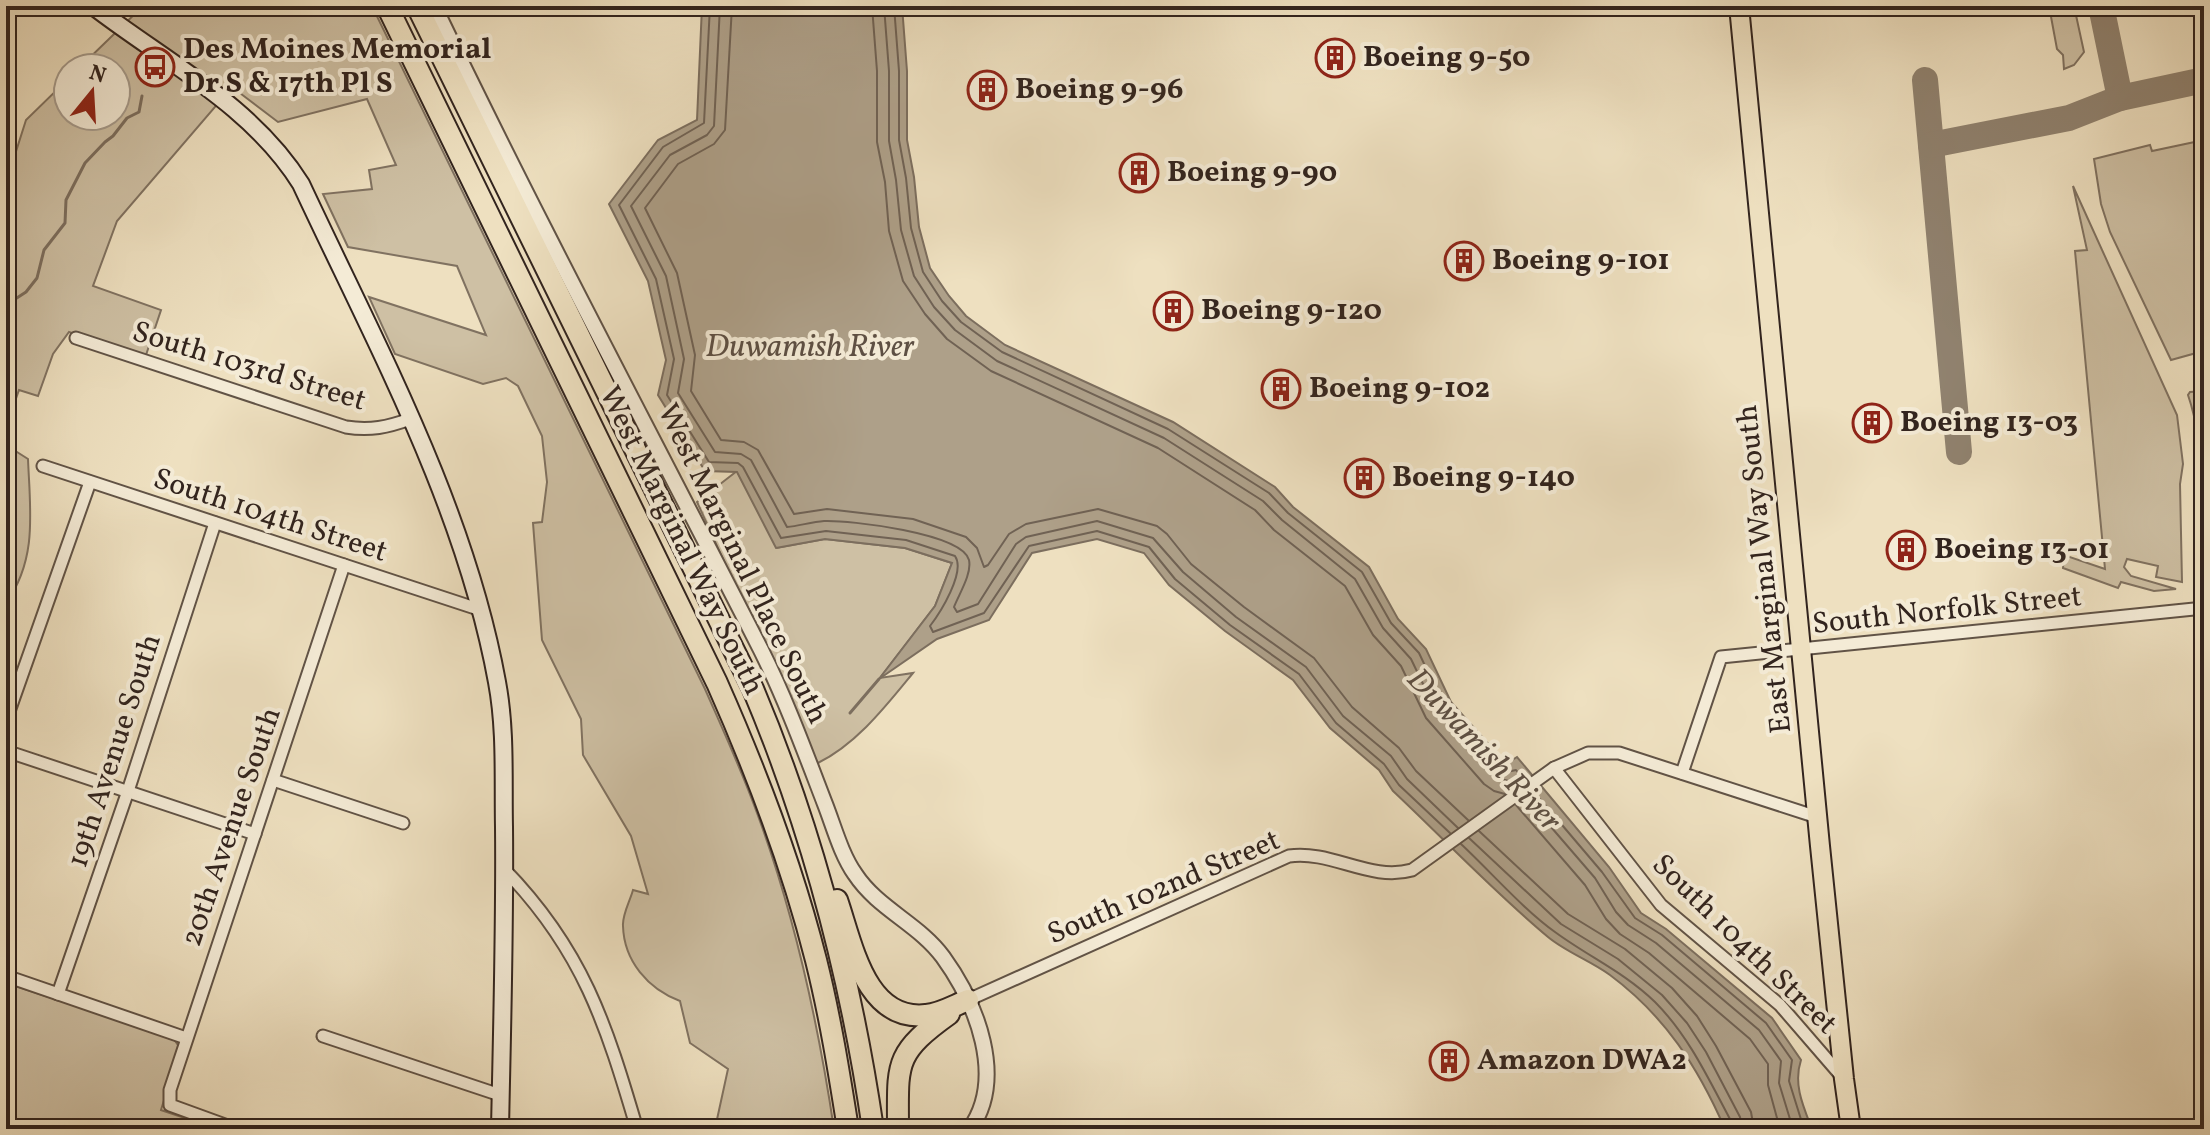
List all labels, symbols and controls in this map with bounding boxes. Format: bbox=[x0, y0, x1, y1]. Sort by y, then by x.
place label: Des Moines Memorial Dr S & 17th Pl S bbox=[183, 29, 492, 105]
building icon: Boeing 9-50 bbox=[1314, 37, 1356, 79]
place label: Boeing 9-50 bbox=[1363, 37, 1531, 79]
bus stop icon: Des Moines Memorial Dr S & 17th Pl S bbox=[134, 46, 176, 88]
north arrow bbox=[52, 52, 132, 132]
text: N bbox=[85, 58, 110, 93]
building icon: Boeing 9-96 bbox=[966, 69, 1008, 111]
place label: Boeing 9-96 bbox=[1015, 69, 1184, 111]
building icon: Boeing 9-90 bbox=[1118, 152, 1160, 194]
place label: Boeing 9-90 bbox=[1167, 152, 1337, 194]
building icon: Boeing 9-101 bbox=[1443, 240, 1485, 282]
place label: Boeing 9-101 bbox=[1492, 240, 1670, 282]
building icon: Boeing 9-120 bbox=[1152, 290, 1194, 332]
place label: Boeing 9-120 bbox=[1201, 290, 1382, 332]
street label: South 103rd Street bbox=[127, 312, 371, 422]
water label: Duwamish River bbox=[705, 326, 916, 370]
building icon: Boeing 9-102 bbox=[1260, 368, 1302, 410]
place label: Boeing 9-102 bbox=[1309, 368, 1490, 410]
street label: West Marginal Way South bbox=[588, 379, 774, 703]
street label: West Marginal Place South bbox=[646, 397, 838, 731]
building icon: Boeing 13-03 bbox=[1851, 402, 1893, 444]
place label: Boeing 13-03 bbox=[1900, 402, 2078, 444]
street label: East Marginal Way South bbox=[1727, 403, 1803, 735]
building icon: Boeing 9-140 bbox=[1343, 457, 1385, 499]
place label: Boeing 9-140 bbox=[1392, 457, 1575, 499]
street label: South 104th Street bbox=[148, 458, 392, 574]
building icon: Boeing 13-01 bbox=[1885, 529, 1927, 571]
place label: Boeing 13-01 bbox=[1934, 529, 2109, 571]
street label: South Norfolk Street bbox=[1810, 576, 2084, 646]
street label: 19th Avenue South bbox=[57, 629, 173, 873]
water label: Duwamish River bbox=[1396, 660, 1571, 843]
street label: 20th Avenue South bbox=[171, 702, 293, 952]
street label: South 102nd Street bbox=[1041, 820, 1287, 956]
street label: South 104th Street bbox=[1642, 845, 1846, 1045]
building icon: Amazon DWA2 bbox=[1428, 1040, 1470, 1082]
place label: Amazon DWA2 bbox=[1477, 1040, 1687, 1082]

